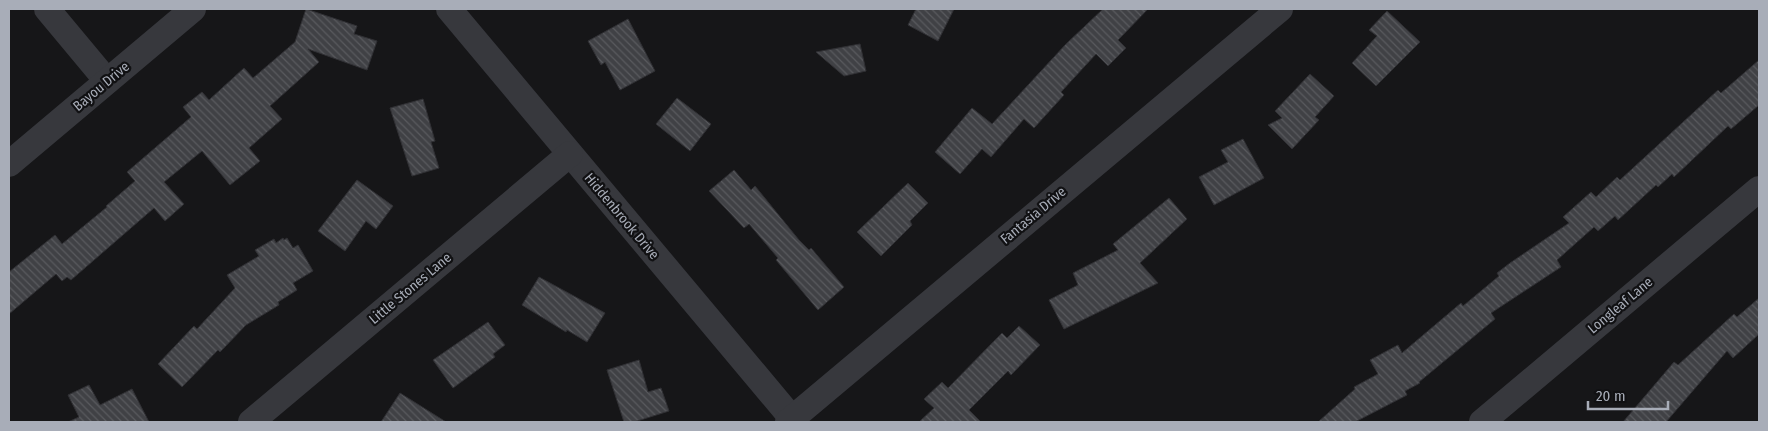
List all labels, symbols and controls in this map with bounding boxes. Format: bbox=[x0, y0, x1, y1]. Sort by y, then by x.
street label: Bayou Drive bbox=[70, 58, 133, 115]
street label: Hiddenbrook Drive bbox=[581, 170, 663, 263]
street label: Fantasia Drive bbox=[997, 183, 1070, 248]
street label: Little Stones Lane bbox=[366, 249, 455, 328]
street label: Longleaf Lane bbox=[1584, 273, 1656, 337]
scale bar bbox=[1588, 378, 1668, 410]
text: 20 m bbox=[1596, 387, 1626, 405]

